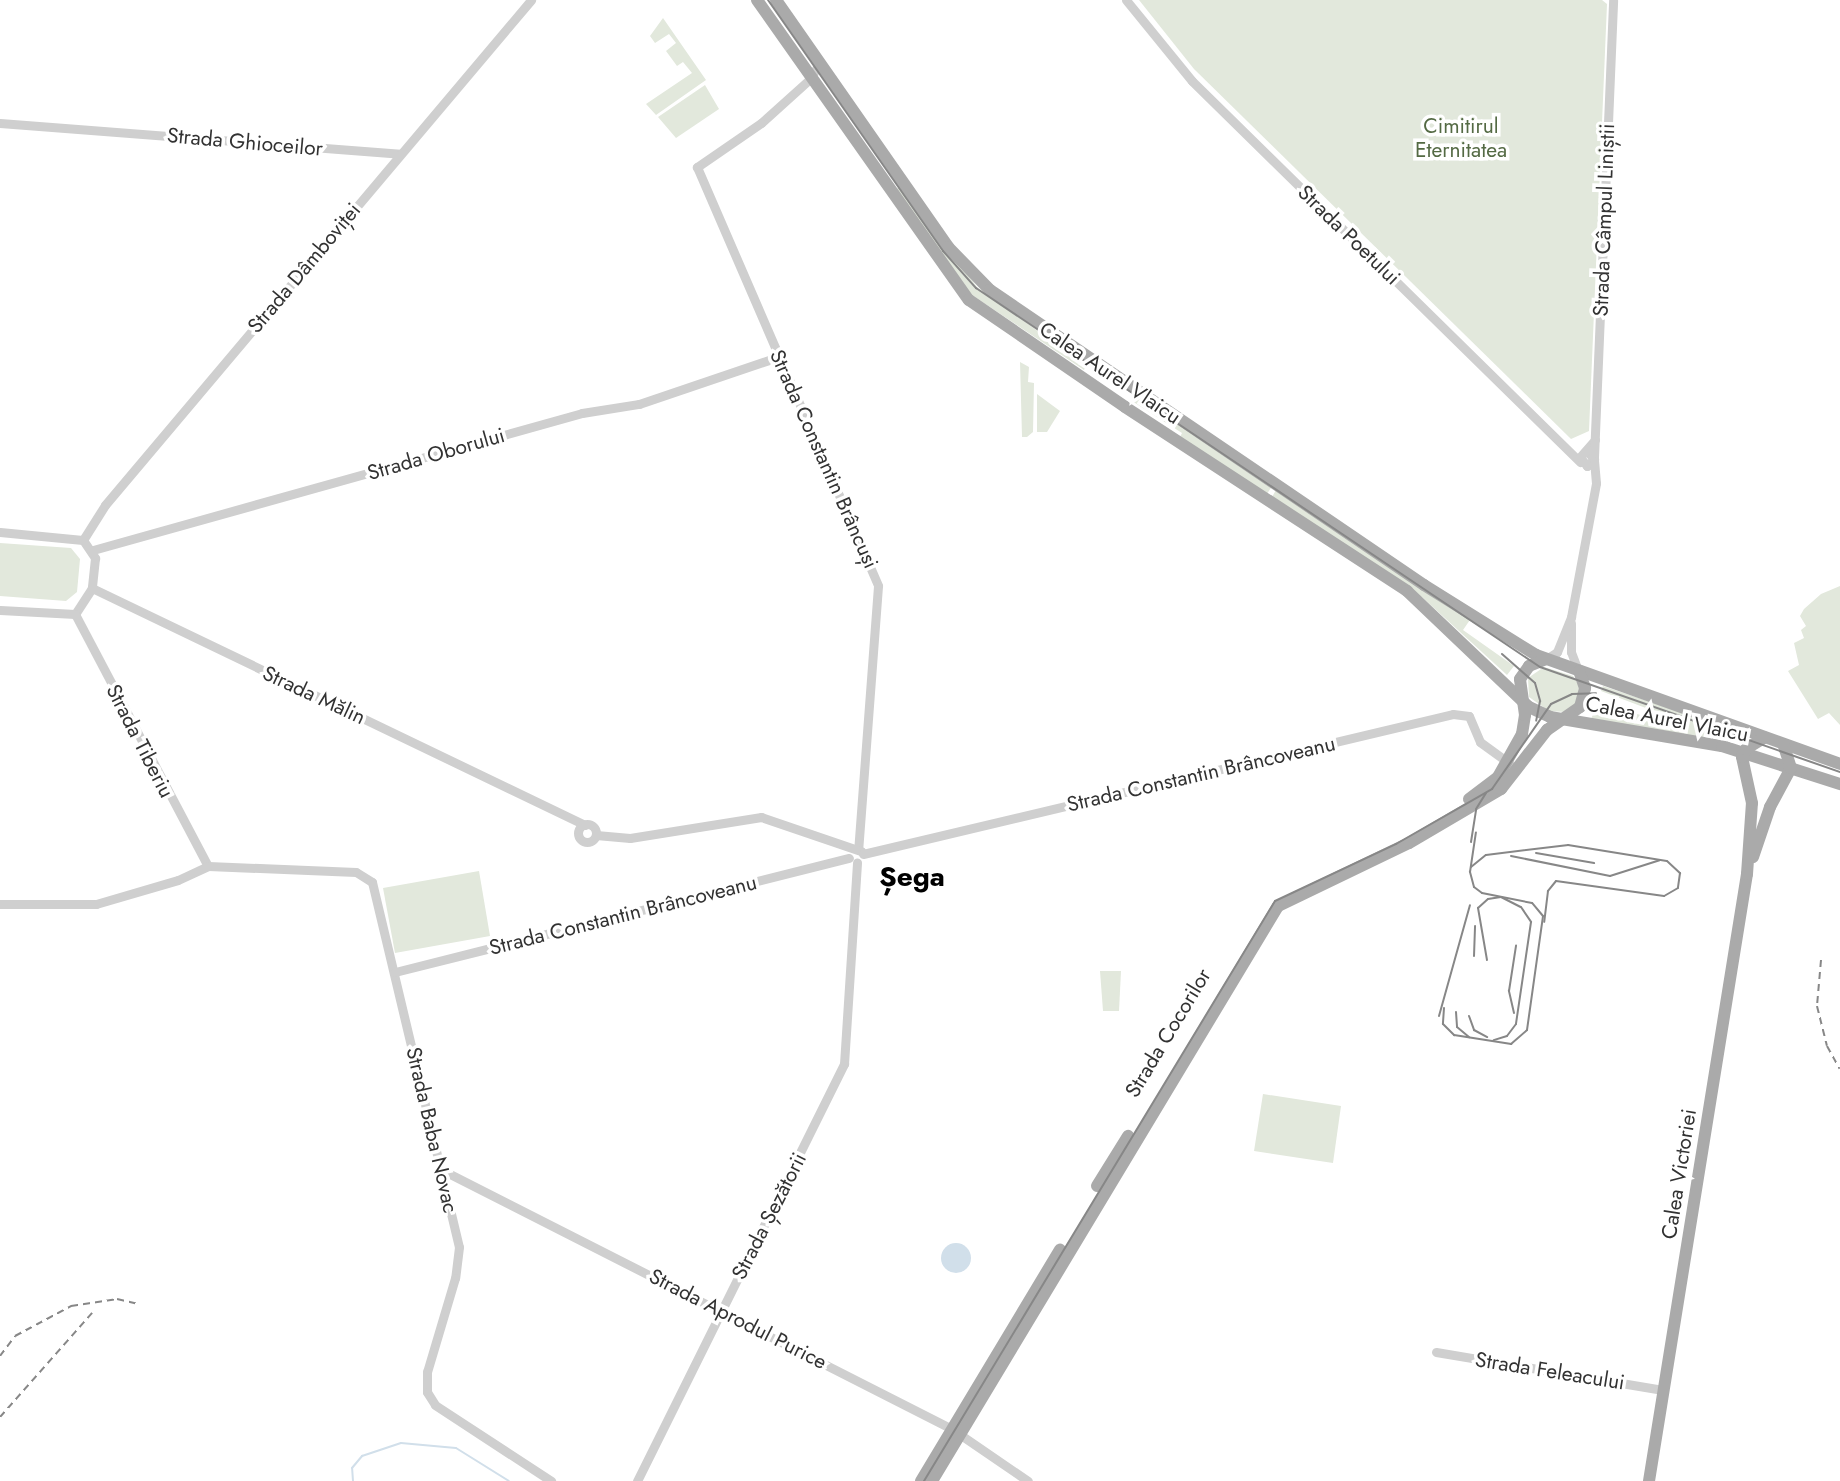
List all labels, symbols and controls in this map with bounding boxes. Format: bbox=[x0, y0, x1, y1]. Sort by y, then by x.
park label: Cimitirul Eternitatea bbox=[1415, 113, 1507, 163]
street label: Strada Ghioceilor bbox=[166, 123, 324, 161]
street label: Strada Câmpul Liniștii bbox=[1588, 123, 1620, 317]
street label: Strada Poetului bbox=[1292, 180, 1406, 290]
street label: Strada Dâmboviței bbox=[242, 198, 366, 338]
street label: Calea Aurel Vlaicu bbox=[1034, 316, 1186, 430]
street label: Strada Constantin Brâncuși bbox=[764, 346, 884, 572]
street label: Strada Oborului bbox=[364, 422, 508, 486]
street label: Strada Mălin bbox=[258, 660, 370, 730]
street label: Strada Tiberiu bbox=[101, 680, 179, 802]
street label: Calea Aurel Vlaicu bbox=[1584, 691, 1750, 747]
street label: Strada Constantin Brâncoveanu bbox=[1064, 731, 1338, 817]
district label: Șega bbox=[879, 860, 945, 894]
street label: Strada Constantin Brâncoveanu bbox=[487, 870, 759, 960]
street label: Strada Cocorilor bbox=[1120, 964, 1216, 1102]
street label: Strada Baba Novac bbox=[401, 1045, 463, 1215]
street label: Calea Victoriei bbox=[1656, 1107, 1702, 1241]
street label: Strada Șezătorii bbox=[726, 1148, 812, 1284]
street label: Strada Aprodul Purice bbox=[645, 1263, 831, 1375]
street label: Strada Feleacului bbox=[1473, 1347, 1627, 1395]

